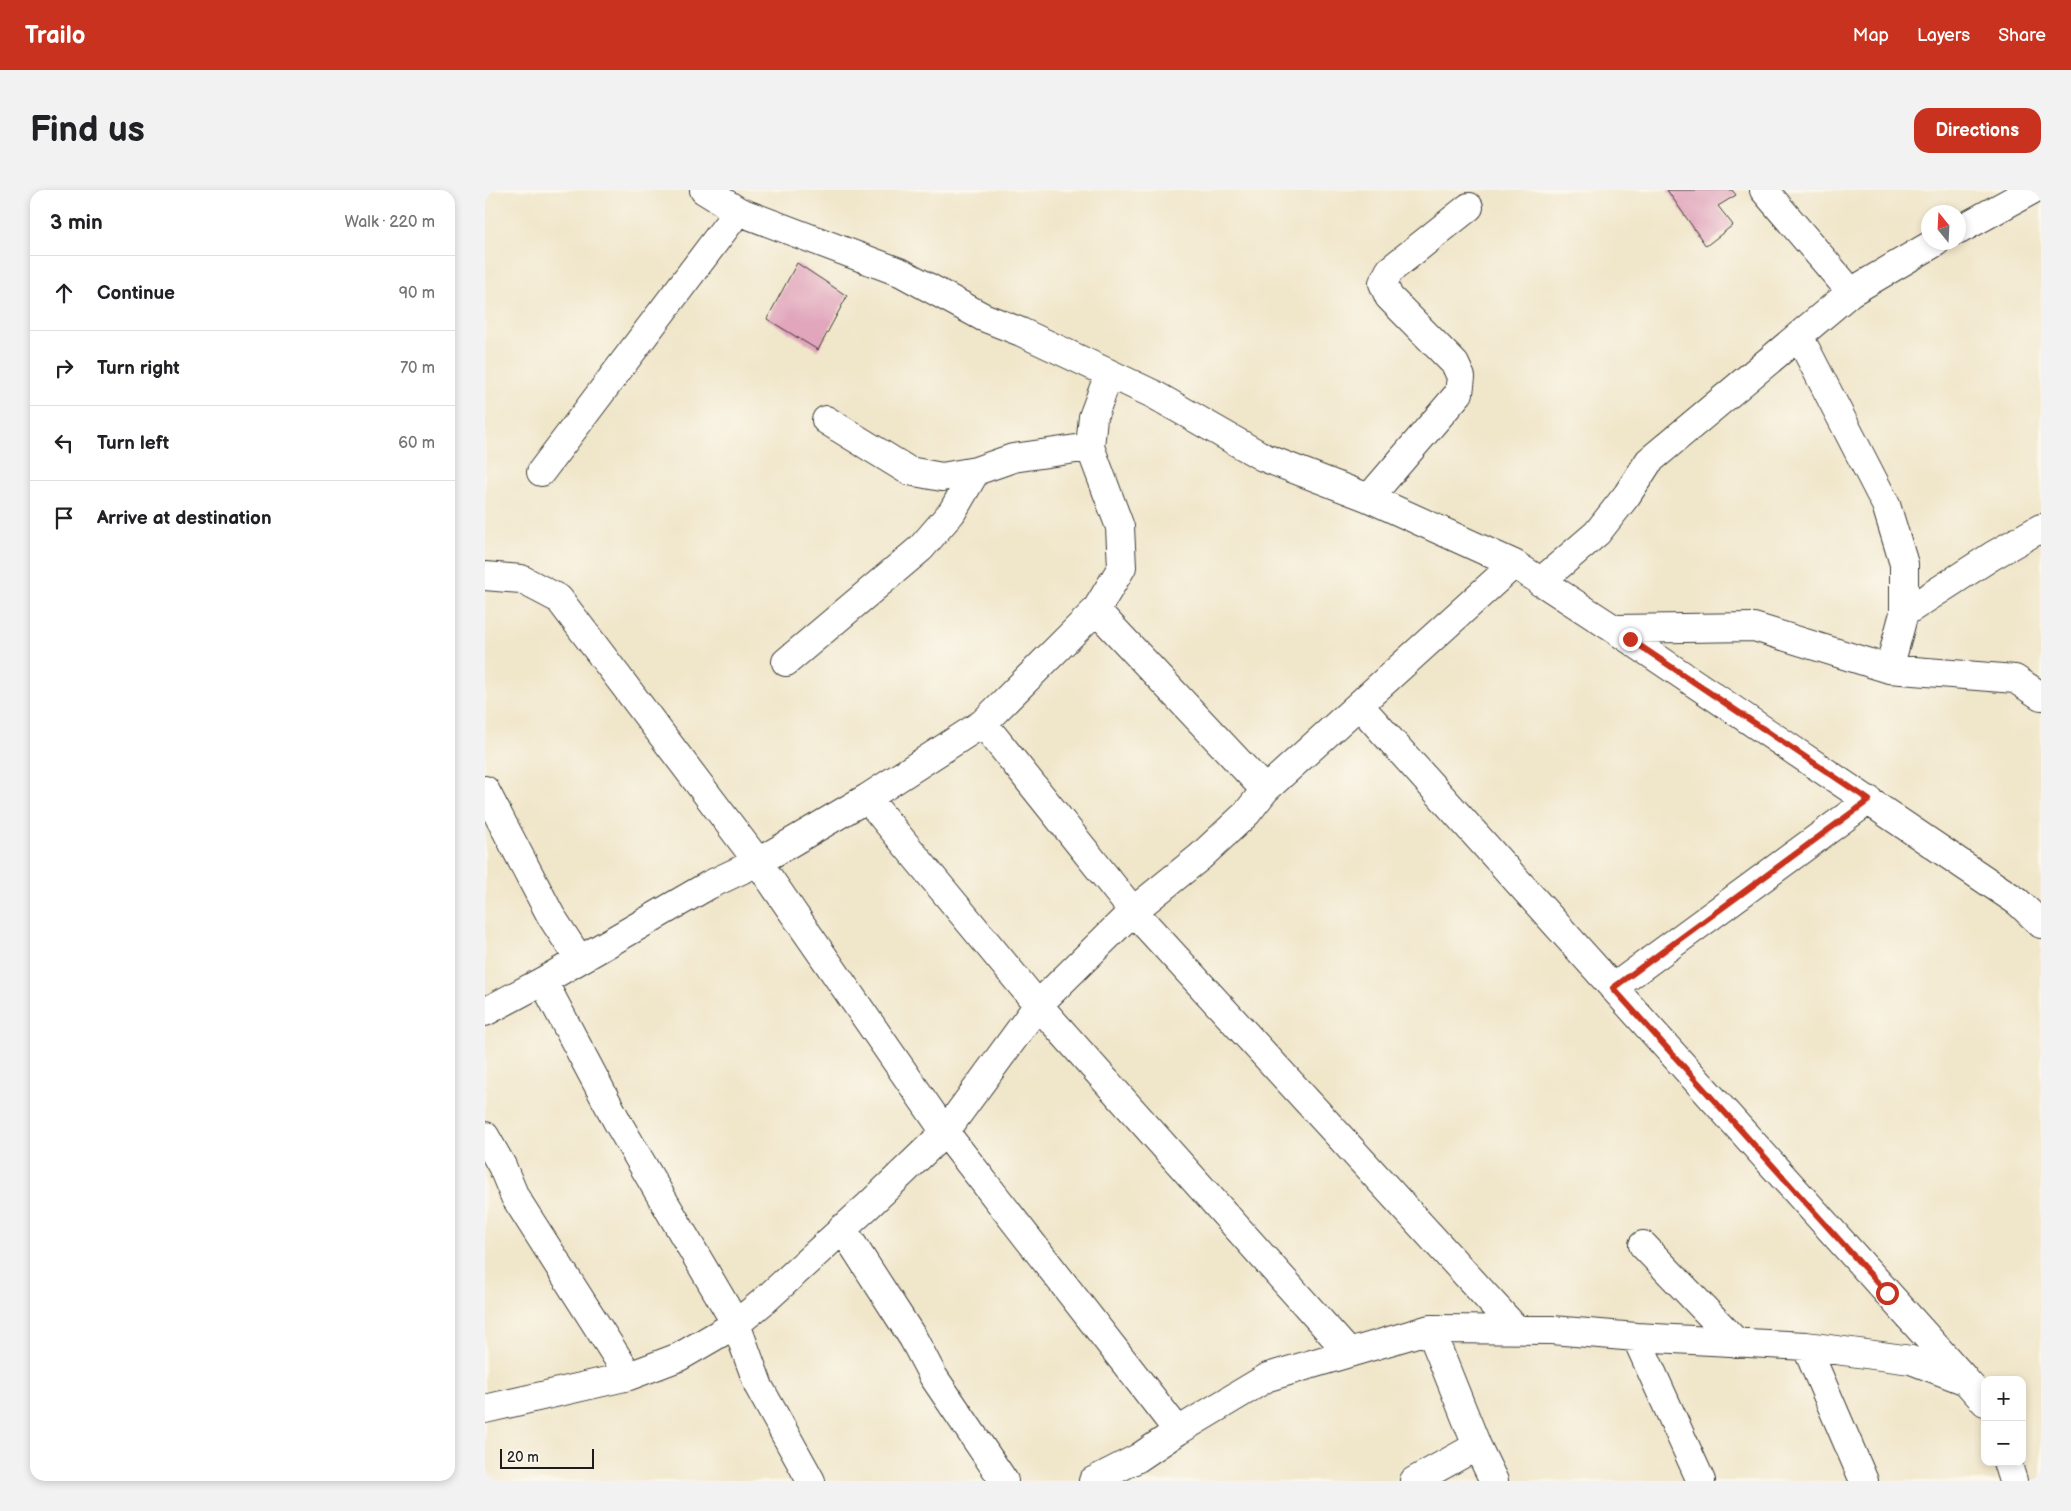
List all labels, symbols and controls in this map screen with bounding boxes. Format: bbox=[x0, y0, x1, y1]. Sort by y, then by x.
text: Trailo bbox=[25, 21, 85, 50]
text: Map bbox=[1853, 25, 1889, 46]
text: Layers bbox=[1917, 25, 1970, 46]
text: Share bbox=[1998, 25, 2046, 46]
button: Directions bbox=[1914, 108, 2041, 153]
text: Find us bbox=[30, 109, 145, 152]
north arrow bbox=[1921, 205, 1966, 250]
text: 3 min bbox=[50, 210, 103, 235]
text: Walk · 220 m bbox=[345, 213, 435, 232]
icon: ahead bbox=[50, 279, 78, 307]
text: Continue bbox=[97, 282, 175, 305]
text: 90 m bbox=[399, 284, 435, 303]
icon: right bbox=[50, 354, 78, 382]
text: Turn right bbox=[97, 357, 180, 380]
text: 70 m bbox=[400, 359, 435, 378]
icon: left bbox=[50, 429, 78, 457]
text: Turn left bbox=[97, 432, 169, 455]
text: 60 m bbox=[398, 434, 435, 453]
icon: arrive bbox=[50, 504, 78, 532]
text: Arrive at destination bbox=[97, 507, 272, 530]
route end bbox=[1619, 628, 1642, 651]
route start bbox=[1876, 1282, 1899, 1305]
map controls bbox=[1981, 1376, 2026, 1466]
button: + bbox=[1981, 1376, 2026, 1421]
button: − bbox=[1981, 1421, 2026, 1466]
scale bar bbox=[500, 1446, 594, 1469]
text: 20 m bbox=[507, 1449, 539, 1466]

